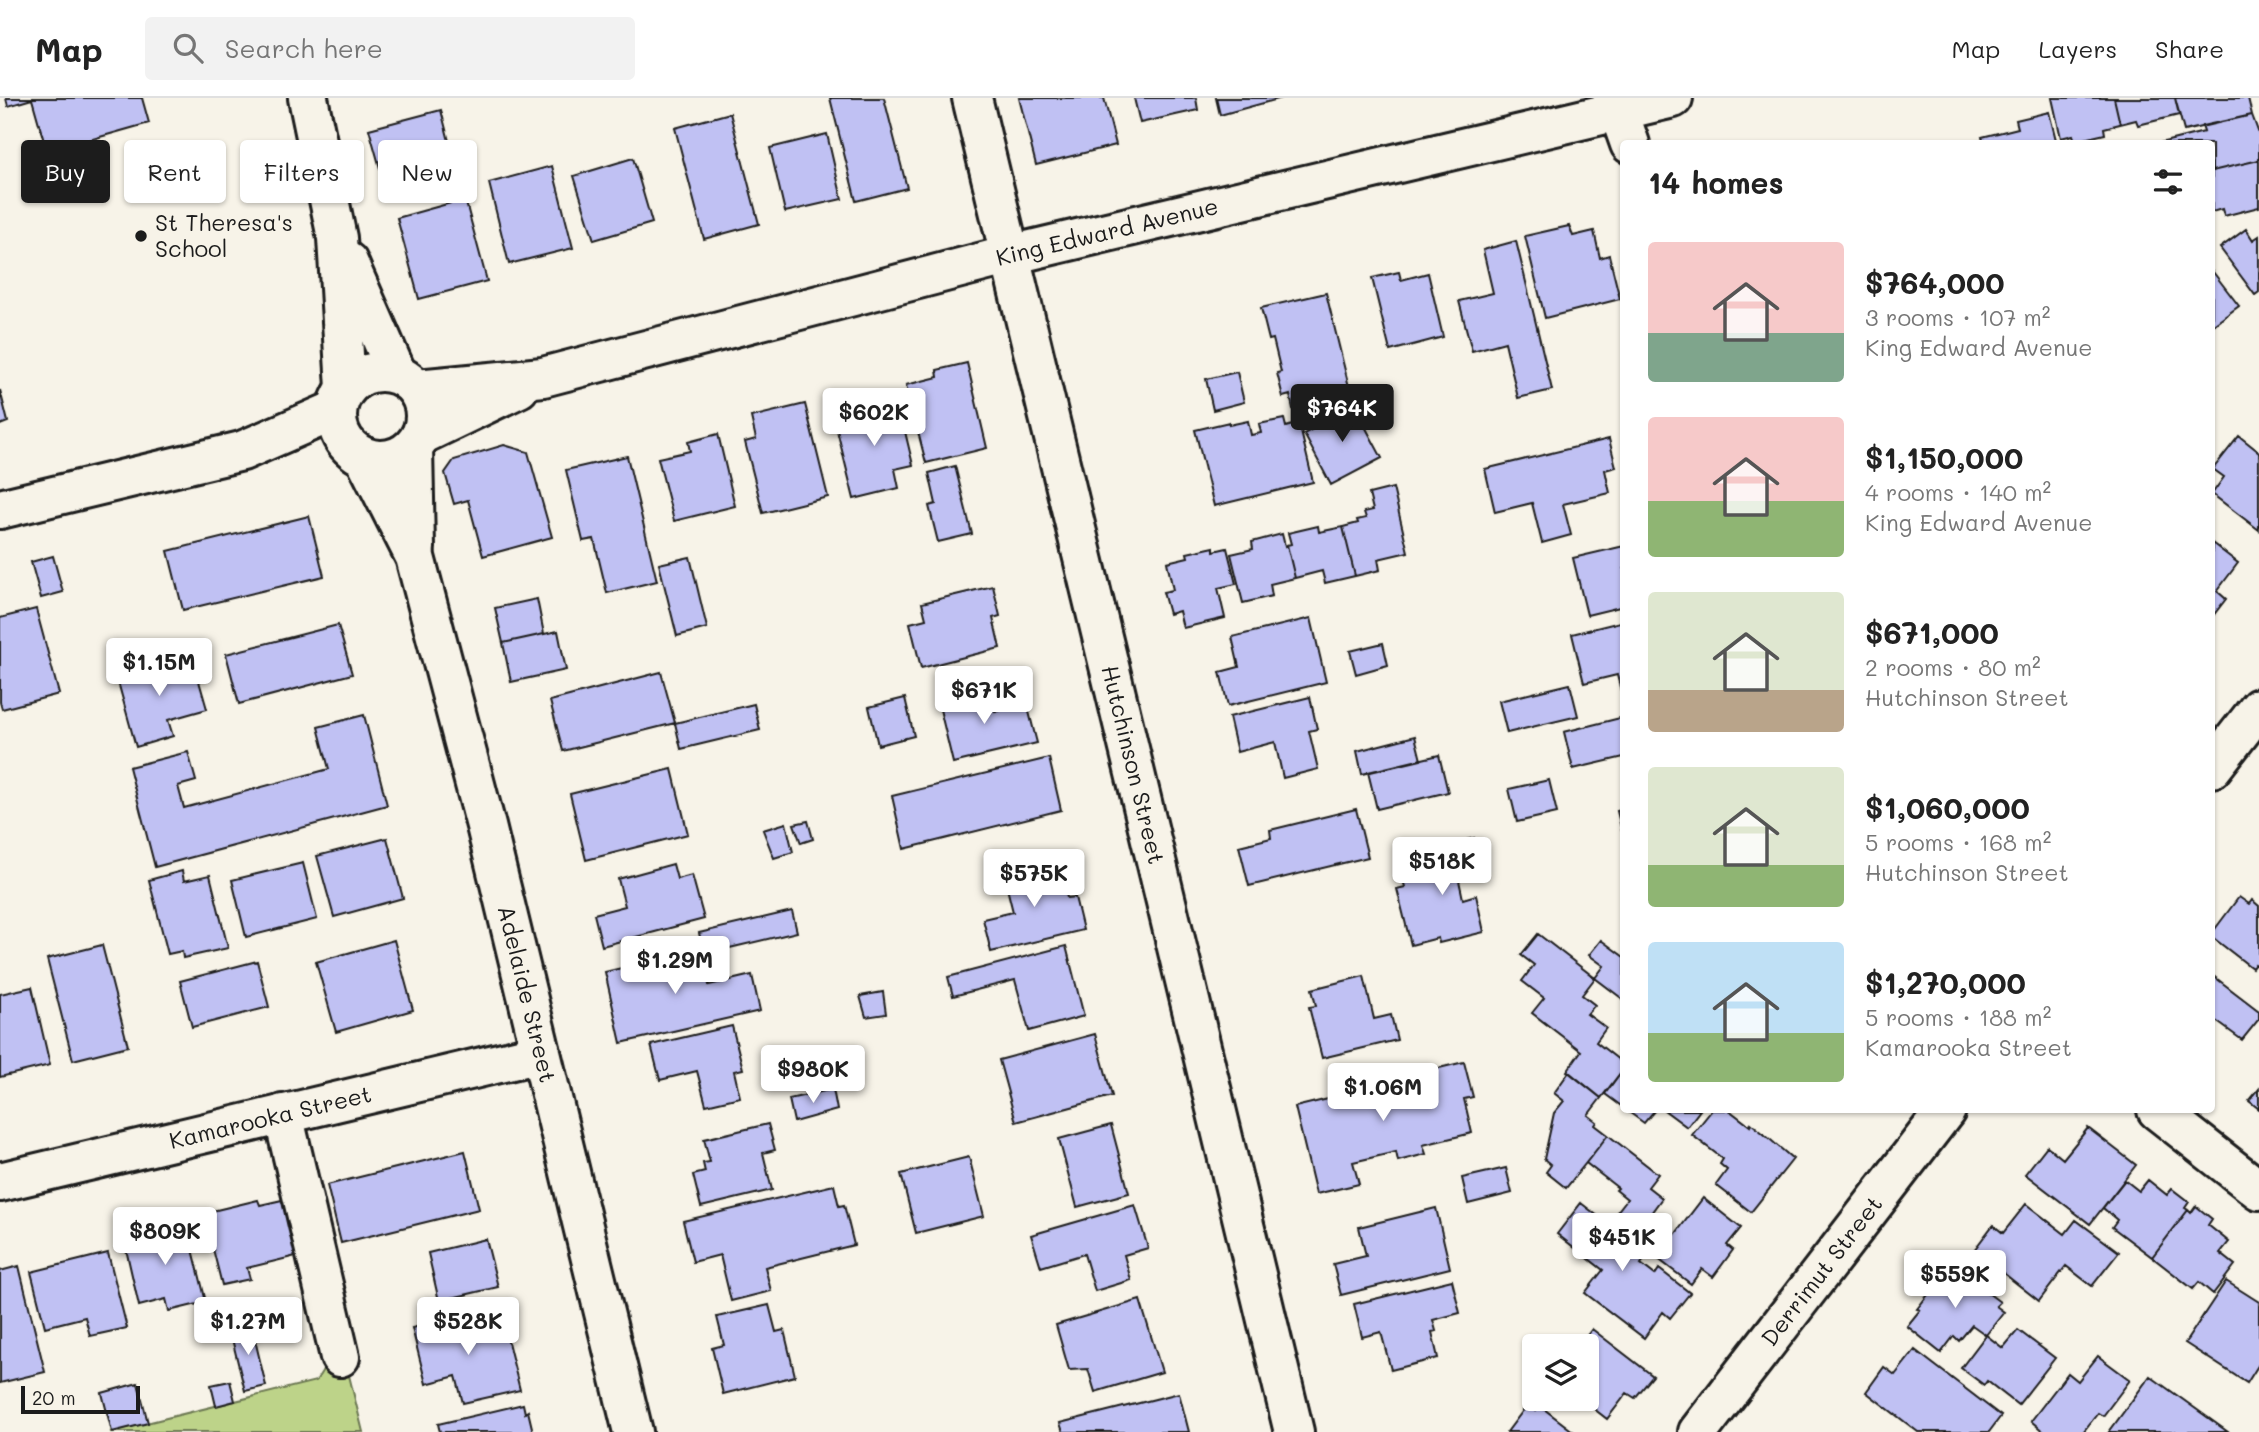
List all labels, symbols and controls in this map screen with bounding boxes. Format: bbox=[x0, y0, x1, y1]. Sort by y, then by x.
search box bbox=[145, 17, 635, 80]
text: Map bbox=[35, 27, 103, 70]
icon: search bbox=[169, 29, 207, 67]
text: Search here bbox=[225, 31, 383, 65]
text: Map bbox=[1952, 33, 2000, 64]
text: Layers bbox=[2038, 33, 2117, 64]
text: Share bbox=[2155, 33, 2224, 64]
chip: Buy bbox=[21, 140, 110, 203]
chip: Rent bbox=[124, 140, 226, 203]
chip: Filters bbox=[240, 140, 364, 203]
chip: New bbox=[378, 140, 477, 203]
text: 14 homes bbox=[1648, 162, 1784, 202]
icon: filters bbox=[2149, 163, 2187, 201]
street label: King Edward Avenue bbox=[992, 190, 1221, 272]
place label: St Theresa's School bbox=[155, 207, 293, 263]
marker: St Theresa's School bbox=[133, 228, 149, 244]
text: $764,000 bbox=[1865, 262, 2005, 302]
icon: home bbox=[1704, 270, 1788, 354]
text: 3 rooms · 107 m² bbox=[1865, 302, 2051, 332]
text: King Edward Avenue bbox=[1865, 332, 2092, 362]
pin: $764K bbox=[1293, 384, 1391, 444]
pin: $602K bbox=[825, 388, 923, 448]
text: $764K bbox=[1307, 392, 1377, 422]
text: $602K bbox=[839, 396, 909, 426]
text: $1,150,000 bbox=[1865, 437, 2023, 477]
icon: home bbox=[1704, 445, 1788, 529]
text: 4 rooms · 140 m² bbox=[1865, 477, 2051, 507]
text: King Edward Avenue bbox=[1865, 507, 2092, 537]
text: $671,000 bbox=[1865, 612, 1999, 652]
icon: home bbox=[1704, 620, 1788, 704]
pin: $1.15M bbox=[102, 638, 216, 698]
text: $1.15M bbox=[122, 646, 196, 676]
text: 2 rooms · 80 m² bbox=[1865, 652, 2041, 682]
street label: Hutchinson Street bbox=[1095, 662, 1172, 867]
pin: $671K bbox=[935, 666, 1033, 726]
text: $671K bbox=[951, 674, 1017, 704]
text: Hutchinson Street bbox=[1865, 682, 2069, 712]
text: $1,060,000 bbox=[1865, 787, 2030, 827]
icon: home bbox=[1704, 795, 1788, 879]
text: 5 rooms · 168 m² bbox=[1865, 827, 2051, 857]
pin: $518K bbox=[1393, 838, 1491, 897]
text: $518K bbox=[1408, 845, 1476, 875]
pin: $575K bbox=[985, 850, 1083, 909]
text: $575K bbox=[999, 857, 1069, 887]
text: Hutchinson Street bbox=[1865, 857, 2069, 887]
street label: Adelaide Street bbox=[492, 902, 564, 1085]
pin: $1.29M bbox=[618, 936, 732, 996]
text: $1.29M bbox=[637, 944, 713, 974]
text: $1,270,000 bbox=[1865, 962, 2026, 1002]
icon: home bbox=[1704, 970, 1788, 1054]
text: 5 rooms · 188 m² bbox=[1865, 1002, 2051, 1032]
text: Kamarooka Street bbox=[1865, 1032, 2072, 1062]
pin: $980K bbox=[764, 1046, 862, 1105]
text: $980K bbox=[777, 1053, 849, 1083]
pin: $1.06M bbox=[1326, 1063, 1440, 1123]
text: $1.06M bbox=[1344, 1071, 1422, 1101]
street label: Kamarooka Street bbox=[166, 1078, 374, 1155]
street label: Derrimut Street bbox=[1754, 1189, 1888, 1352]
pin: $809K bbox=[116, 1208, 214, 1267]
pin: $451K bbox=[1573, 1214, 1671, 1273]
text: $809K bbox=[129, 1215, 201, 1245]
text: $451K bbox=[1588, 1221, 1656, 1251]
pin: $559K bbox=[1906, 1250, 2004, 1310]
text: $559K bbox=[1920, 1258, 1990, 1288]
pin: $1.27M bbox=[191, 1298, 305, 1357]
pin: $528K bbox=[419, 1298, 517, 1357]
text: $1.27M bbox=[210, 1305, 286, 1335]
text: $528K bbox=[433, 1305, 503, 1335]
map controls bbox=[1522, 1334, 1599, 1411]
button: layers bbox=[1522, 1334, 1599, 1411]
scale bar bbox=[21, 1383, 140, 1415]
text: 20 m bbox=[32, 1385, 76, 1410]

